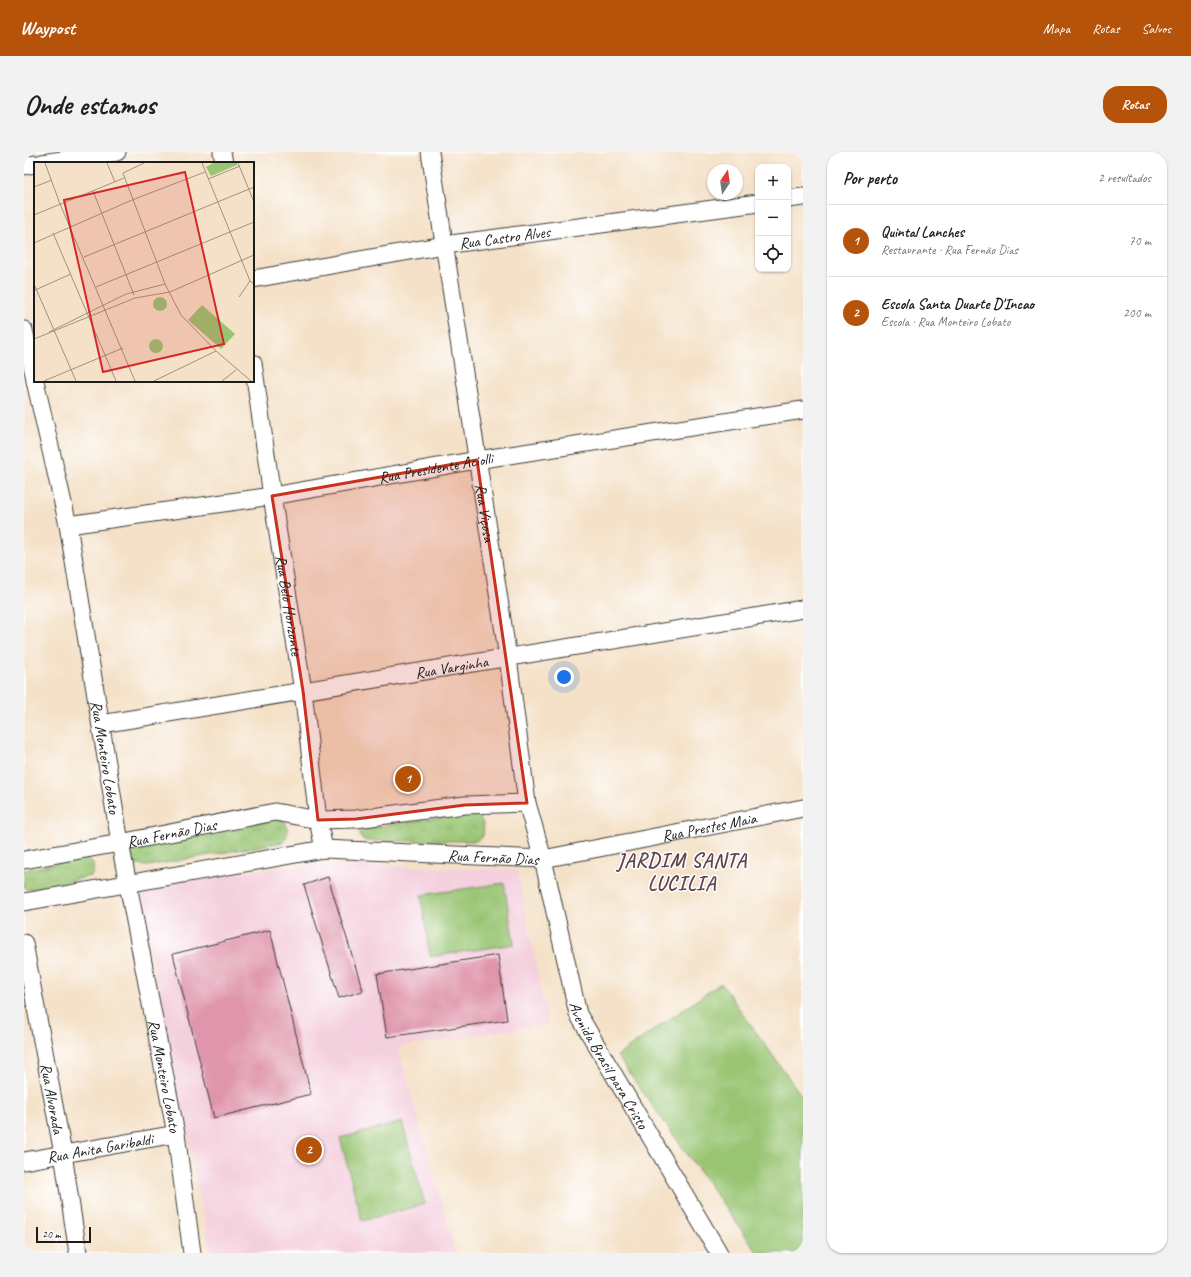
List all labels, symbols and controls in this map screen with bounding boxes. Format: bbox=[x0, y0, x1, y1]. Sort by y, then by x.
text: Waypost bbox=[20, 16, 75, 40]
text: Mapa bbox=[1043, 20, 1070, 37]
text: Rotas bbox=[1092, 20, 1120, 37]
text: Salvos bbox=[1142, 20, 1171, 37]
button: Rotas bbox=[1103, 86, 1167, 123]
text: Onde estamos bbox=[24, 87, 156, 122]
inset map bbox=[34, 162, 254, 382]
north arrow bbox=[707, 164, 743, 200]
map controls bbox=[755, 164, 791, 272]
button: + bbox=[755, 164, 791, 200]
text: Por perto bbox=[843, 168, 897, 189]
text: 2 resultados bbox=[1098, 170, 1151, 186]
button: − bbox=[755, 200, 791, 236]
street label: Rua Castro Alves bbox=[458, 222, 553, 254]
text: Quintal Lanches bbox=[881, 223, 964, 242]
text: 1 bbox=[853, 233, 859, 249]
text: 70 m bbox=[1129, 233, 1151, 249]
button: locate bbox=[755, 236, 791, 272]
text: Restaurante · Rua Fernão Dias bbox=[881, 242, 1018, 258]
text: Escola Santa Duarte D'Incao bbox=[881, 295, 1034, 314]
text: 2 bbox=[853, 305, 859, 321]
text: 200 m bbox=[1123, 305, 1151, 321]
text: Escola · Rua Monteiro Lobato bbox=[881, 314, 1010, 330]
street label: Rua Presidente Aciolli bbox=[377, 448, 496, 488]
street label: Rua Viçosa bbox=[470, 482, 499, 545]
street label: Rua Belo Horizonte bbox=[271, 554, 307, 659]
street label: Rua Varginha bbox=[414, 652, 491, 683]
your location bbox=[554, 667, 574, 687]
street label: Rua Monteiro Lobato bbox=[86, 699, 124, 817]
pin: 1 bbox=[395, 764, 421, 794]
street label: Rua Prestes Maia bbox=[660, 808, 759, 846]
street label: Rua Fernão Dias bbox=[125, 815, 220, 852]
street label: Rua Fernão Dias bbox=[447, 846, 540, 870]
district label: JARDIM SANTA LUCILIA bbox=[615, 848, 748, 896]
street label: Avenida Brasil para Cristo bbox=[565, 1000, 653, 1134]
street label: Rua Monteiro Lobato bbox=[143, 1018, 185, 1135]
street label: Rua Alvorada bbox=[35, 1062, 68, 1137]
street label: Rua Anita Garibaldi bbox=[45, 1129, 157, 1168]
pin: 2 bbox=[296, 1135, 322, 1165]
scale bar bbox=[36, 1225, 91, 1244]
text: 20 m bbox=[42, 1227, 61, 1241]

